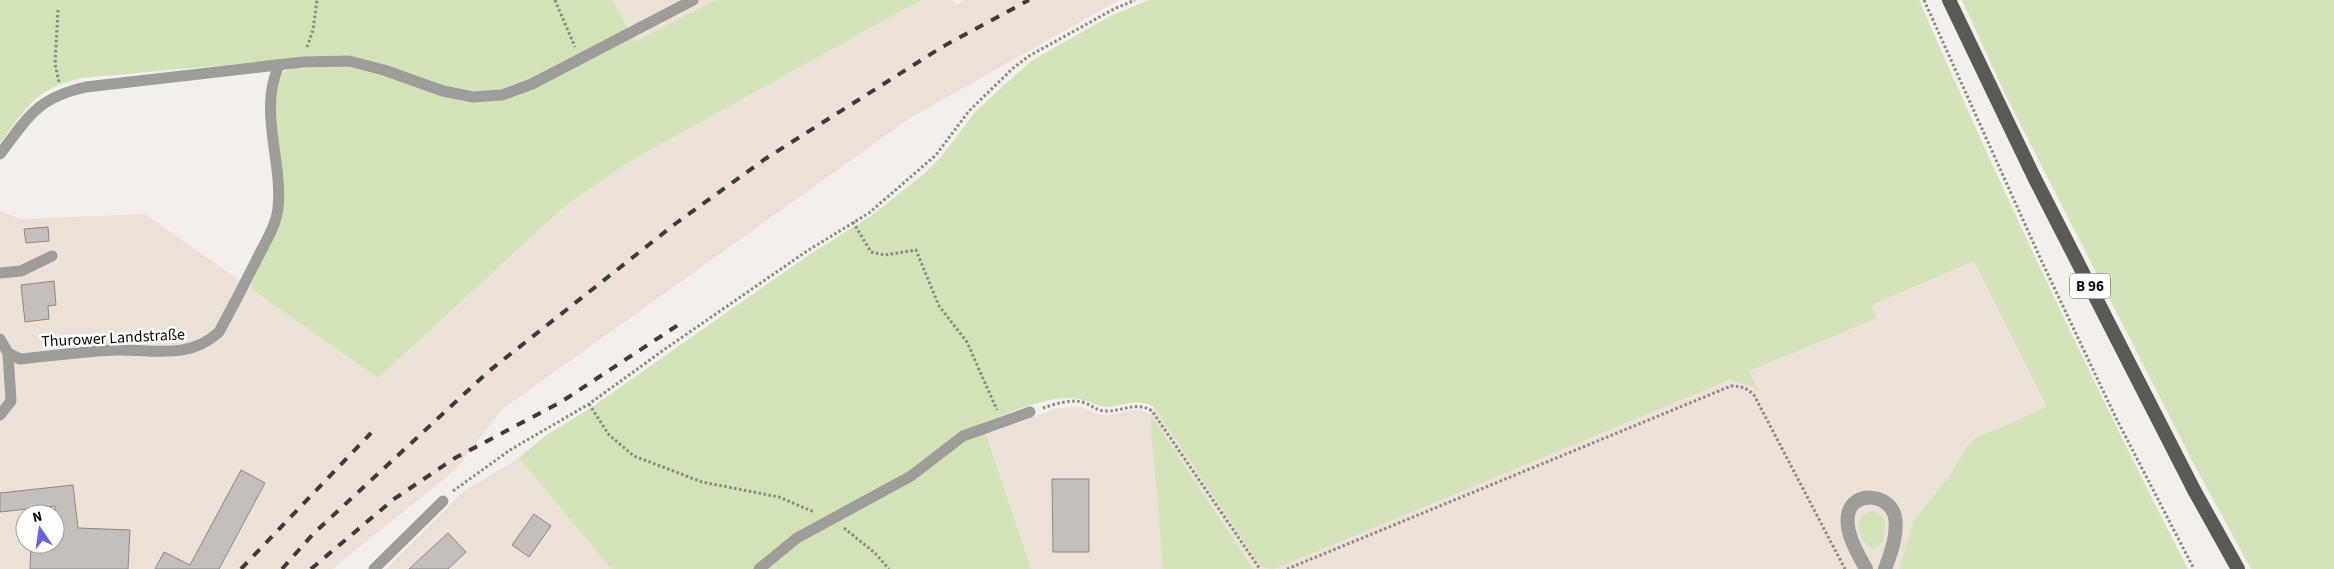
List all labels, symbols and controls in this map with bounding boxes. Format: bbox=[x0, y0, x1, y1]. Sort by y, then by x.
road number: B 96 bbox=[2070, 274, 2110, 298]
street label: Thurower Landstraße bbox=[41, 323, 185, 353]
north arrow bbox=[15, 504, 65, 554]
text: N bbox=[31, 507, 44, 528]

